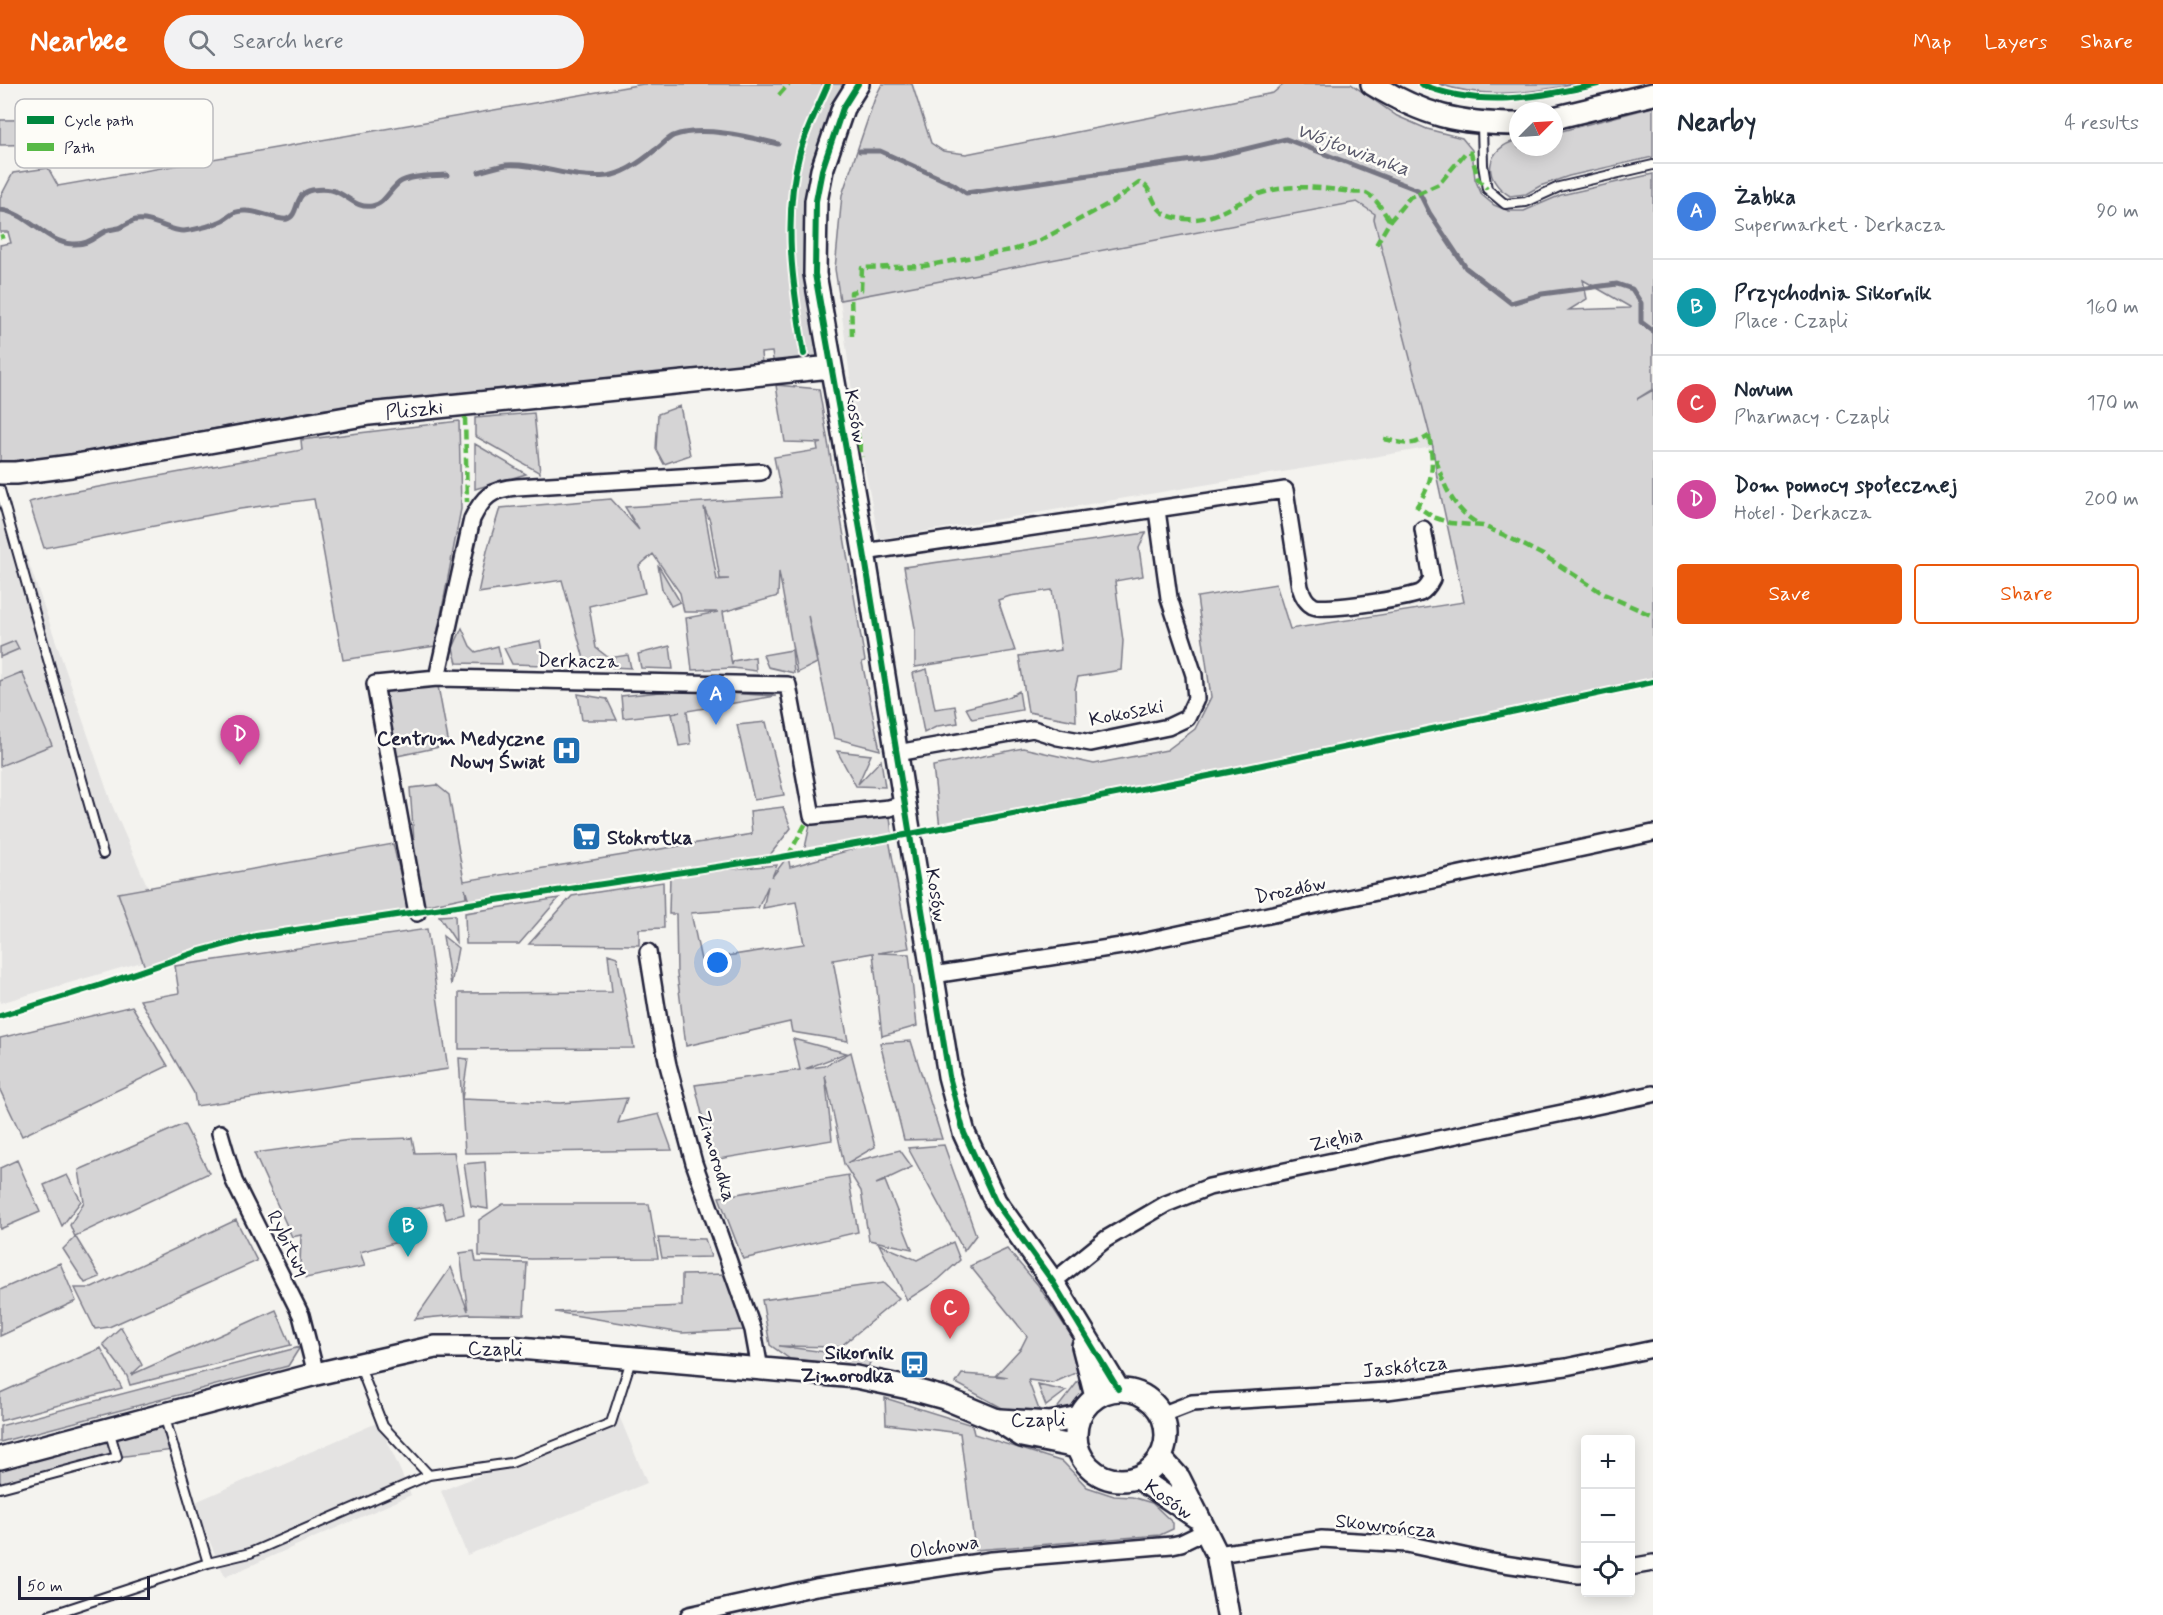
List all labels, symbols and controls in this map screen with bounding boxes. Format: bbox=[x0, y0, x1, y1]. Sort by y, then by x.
search box bbox=[164, 15, 584, 69]
text: Nearbee bbox=[30, 24, 128, 61]
icon: search bbox=[185, 26, 218, 59]
text: Search here bbox=[233, 28, 344, 56]
text: Map bbox=[1913, 28, 1951, 56]
text: Layers bbox=[1984, 28, 2047, 56]
text: Share bbox=[2080, 28, 2133, 56]
legend bbox=[15, 99, 213, 168]
north arrow bbox=[1509, 102, 1563, 156]
text: Nearby bbox=[1677, 106, 1756, 140]
text: 4 results bbox=[2064, 110, 2139, 137]
text: Cycle path bbox=[64, 111, 134, 132]
water label: Wójtowianka bbox=[1292, 117, 1413, 183]
text: Path bbox=[64, 138, 95, 159]
text: Żabka bbox=[1734, 184, 1796, 212]
text: A bbox=[1690, 198, 1703, 225]
text: 90 m bbox=[2096, 198, 2139, 225]
text: Supermarket · Derkacza bbox=[1734, 212, 1945, 239]
text: Przychodnia Sikornik bbox=[1734, 280, 1932, 308]
text: B bbox=[1690, 294, 1703, 321]
text: 160 m bbox=[2086, 294, 2139, 321]
text: Place · Czapli bbox=[1734, 308, 1848, 335]
text: Novum bbox=[1734, 376, 1793, 404]
street label: Kosów bbox=[837, 387, 873, 445]
text: C bbox=[1689, 390, 1704, 417]
text: 170 m bbox=[2087, 390, 2139, 417]
street label: Pliszki bbox=[384, 394, 444, 427]
text: Pharmacy · Czapli bbox=[1734, 404, 1890, 431]
text: Dom pomocy społecznej bbox=[1734, 472, 1957, 500]
text: D bbox=[1690, 486, 1703, 513]
text: 200 m bbox=[2084, 486, 2139, 513]
text: Hotel · Derkacza bbox=[1734, 500, 1872, 527]
button: Save bbox=[1677, 564, 1902, 624]
button: Share bbox=[1914, 564, 2139, 624]
street label: Derkacza bbox=[537, 647, 620, 676]
pin: A bbox=[696, 676, 736, 725]
street label: Kokoszki bbox=[1087, 693, 1166, 734]
pin: D bbox=[220, 716, 260, 765]
place label: Centrum Medyczne Nowy Świat bbox=[377, 726, 546, 776]
hospital icon: Centrum Medyczne Nowy Świat bbox=[550, 734, 582, 766]
supermarket icon: Stokrotka bbox=[570, 821, 602, 853]
place label: Stokrotka bbox=[607, 825, 693, 852]
street label: Kosów bbox=[918, 866, 953, 924]
street label: Drozdów bbox=[1252, 870, 1329, 911]
your location bbox=[703, 948, 732, 977]
street label: Zimorodka bbox=[689, 1108, 742, 1205]
street label: Ziębia bbox=[1307, 1122, 1365, 1159]
street label: Rybitwy bbox=[259, 1206, 316, 1282]
pin: B bbox=[388, 1208, 428, 1257]
pin: C bbox=[930, 1290, 970, 1339]
street label: Czapli bbox=[467, 1336, 523, 1363]
place label: Sikornik Zimorodka bbox=[801, 1340, 895, 1390]
bus stop icon: Sikornik Zimorodka bbox=[899, 1348, 931, 1380]
street label: Jaskółcza bbox=[1361, 1350, 1449, 1385]
street label: Czapli bbox=[1010, 1407, 1066, 1434]
map controls bbox=[1581, 1435, 1635, 1597]
button: + bbox=[1581, 1435, 1635, 1489]
street label: Kosów bbox=[1138, 1474, 1198, 1527]
button: − bbox=[1581, 1489, 1635, 1543]
street label: Skowrończa bbox=[1334, 1508, 1438, 1545]
street label: Olchowa bbox=[907, 1529, 981, 1566]
button: locate bbox=[1581, 1543, 1635, 1597]
scale bar bbox=[18, 1573, 150, 1600]
text: 50 m bbox=[27, 1576, 63, 1597]

